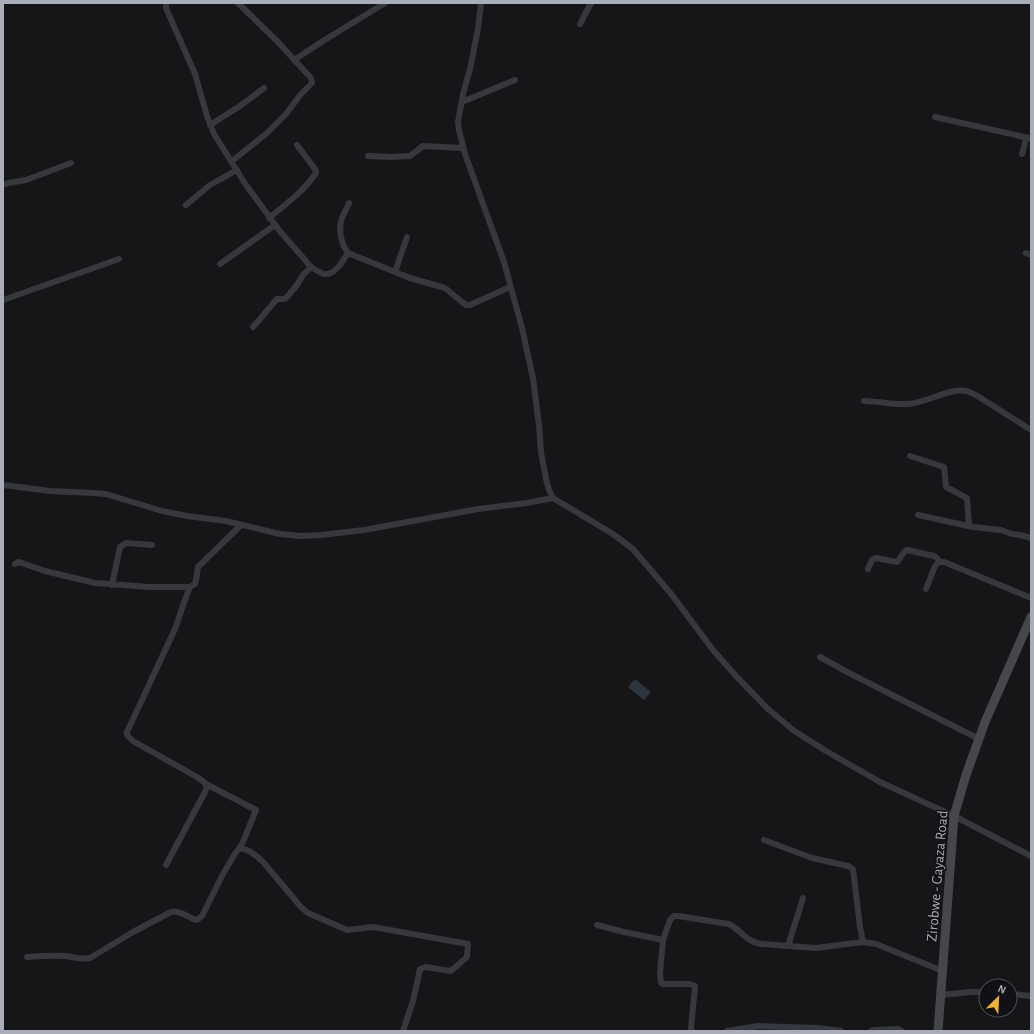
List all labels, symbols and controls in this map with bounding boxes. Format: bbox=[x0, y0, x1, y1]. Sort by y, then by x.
street label: Zirobwe - Gayaza Road bbox=[924, 810, 951, 942]
north arrow bbox=[978, 978, 1018, 1018]
text: N bbox=[996, 983, 1008, 996]

